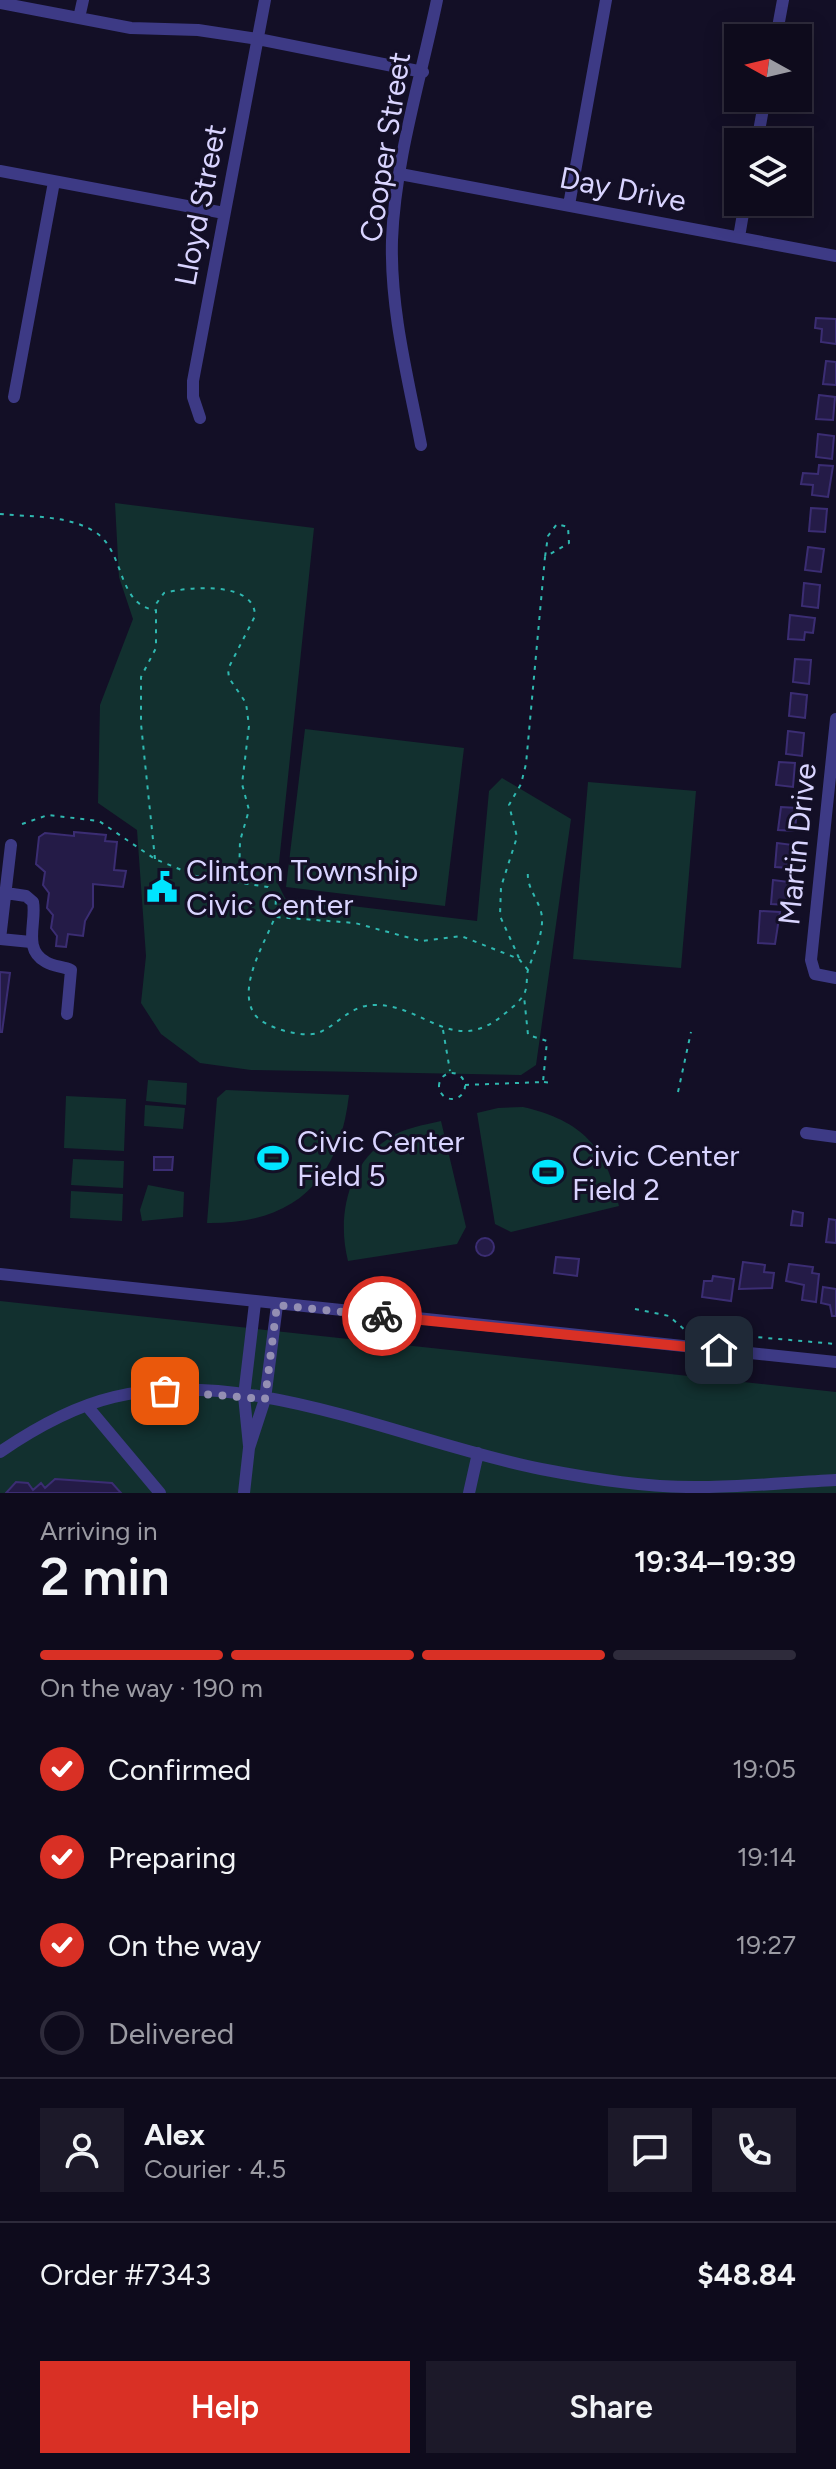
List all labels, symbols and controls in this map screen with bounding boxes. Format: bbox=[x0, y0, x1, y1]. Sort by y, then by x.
north arrow bbox=[724, 24, 812, 112]
map controls bbox=[724, 24, 812, 216]
street label: Cooper Street bbox=[352, 49, 418, 245]
street label: Lloyd Street bbox=[166, 121, 234, 289]
button: layers bbox=[724, 128, 812, 216]
street label: Day Drive bbox=[557, 159, 689, 219]
street label: Martin Drive bbox=[770, 761, 824, 927]
place label: Clinton Township Civic Center bbox=[186, 852, 418, 923]
public building icon: Clinton Township Civic Center bbox=[145, 870, 179, 904]
place label: Civic Center Field 5 bbox=[297, 1123, 464, 1194]
place label: Civic Center Field 2 bbox=[572, 1137, 739, 1208]
sports icon: Civic Center Field 5 bbox=[256, 1141, 290, 1175]
sports icon: Civic Center Field 2 bbox=[531, 1155, 565, 1189]
courier bbox=[342, 1276, 422, 1356]
icon: bike bbox=[360, 1294, 404, 1338]
pin bbox=[685, 1316, 753, 1384]
icon: home bbox=[697, 1328, 741, 1372]
pin bbox=[131, 1357, 199, 1425]
icon: bag bbox=[143, 1369, 187, 1413]
text: Arriving in bbox=[40, 1515, 158, 1547]
text: 19:34–19:39 bbox=[634, 1543, 796, 1580]
text: 2 min bbox=[40, 1546, 169, 1608]
text: On the way · 190 m bbox=[40, 1672, 263, 1704]
icon: check bbox=[40, 1747, 84, 1791]
text: Confirmed bbox=[108, 1751, 251, 1788]
text: 19:05 bbox=[732, 1753, 796, 1785]
icon: check bbox=[40, 1835, 84, 1879]
text: Preparing bbox=[108, 1839, 236, 1876]
text: 19:14 bbox=[737, 1841, 796, 1873]
icon: check bbox=[40, 1923, 84, 1967]
text: On the way bbox=[108, 1927, 261, 1964]
text: 19:27 bbox=[735, 1929, 796, 1961]
text: Delivered bbox=[108, 2015, 234, 2052]
button: person bbox=[40, 2108, 124, 2192]
button: chat bbox=[608, 2108, 692, 2192]
button: phone bbox=[712, 2108, 796, 2192]
text: Alex bbox=[144, 2116, 205, 2153]
text: Courier · 4.5 bbox=[144, 2153, 286, 2185]
text: Order #7343 bbox=[40, 2256, 211, 2293]
text: $48.84 bbox=[697, 2256, 796, 2293]
button: Help bbox=[40, 2361, 410, 2453]
button: Share bbox=[426, 2361, 796, 2453]

